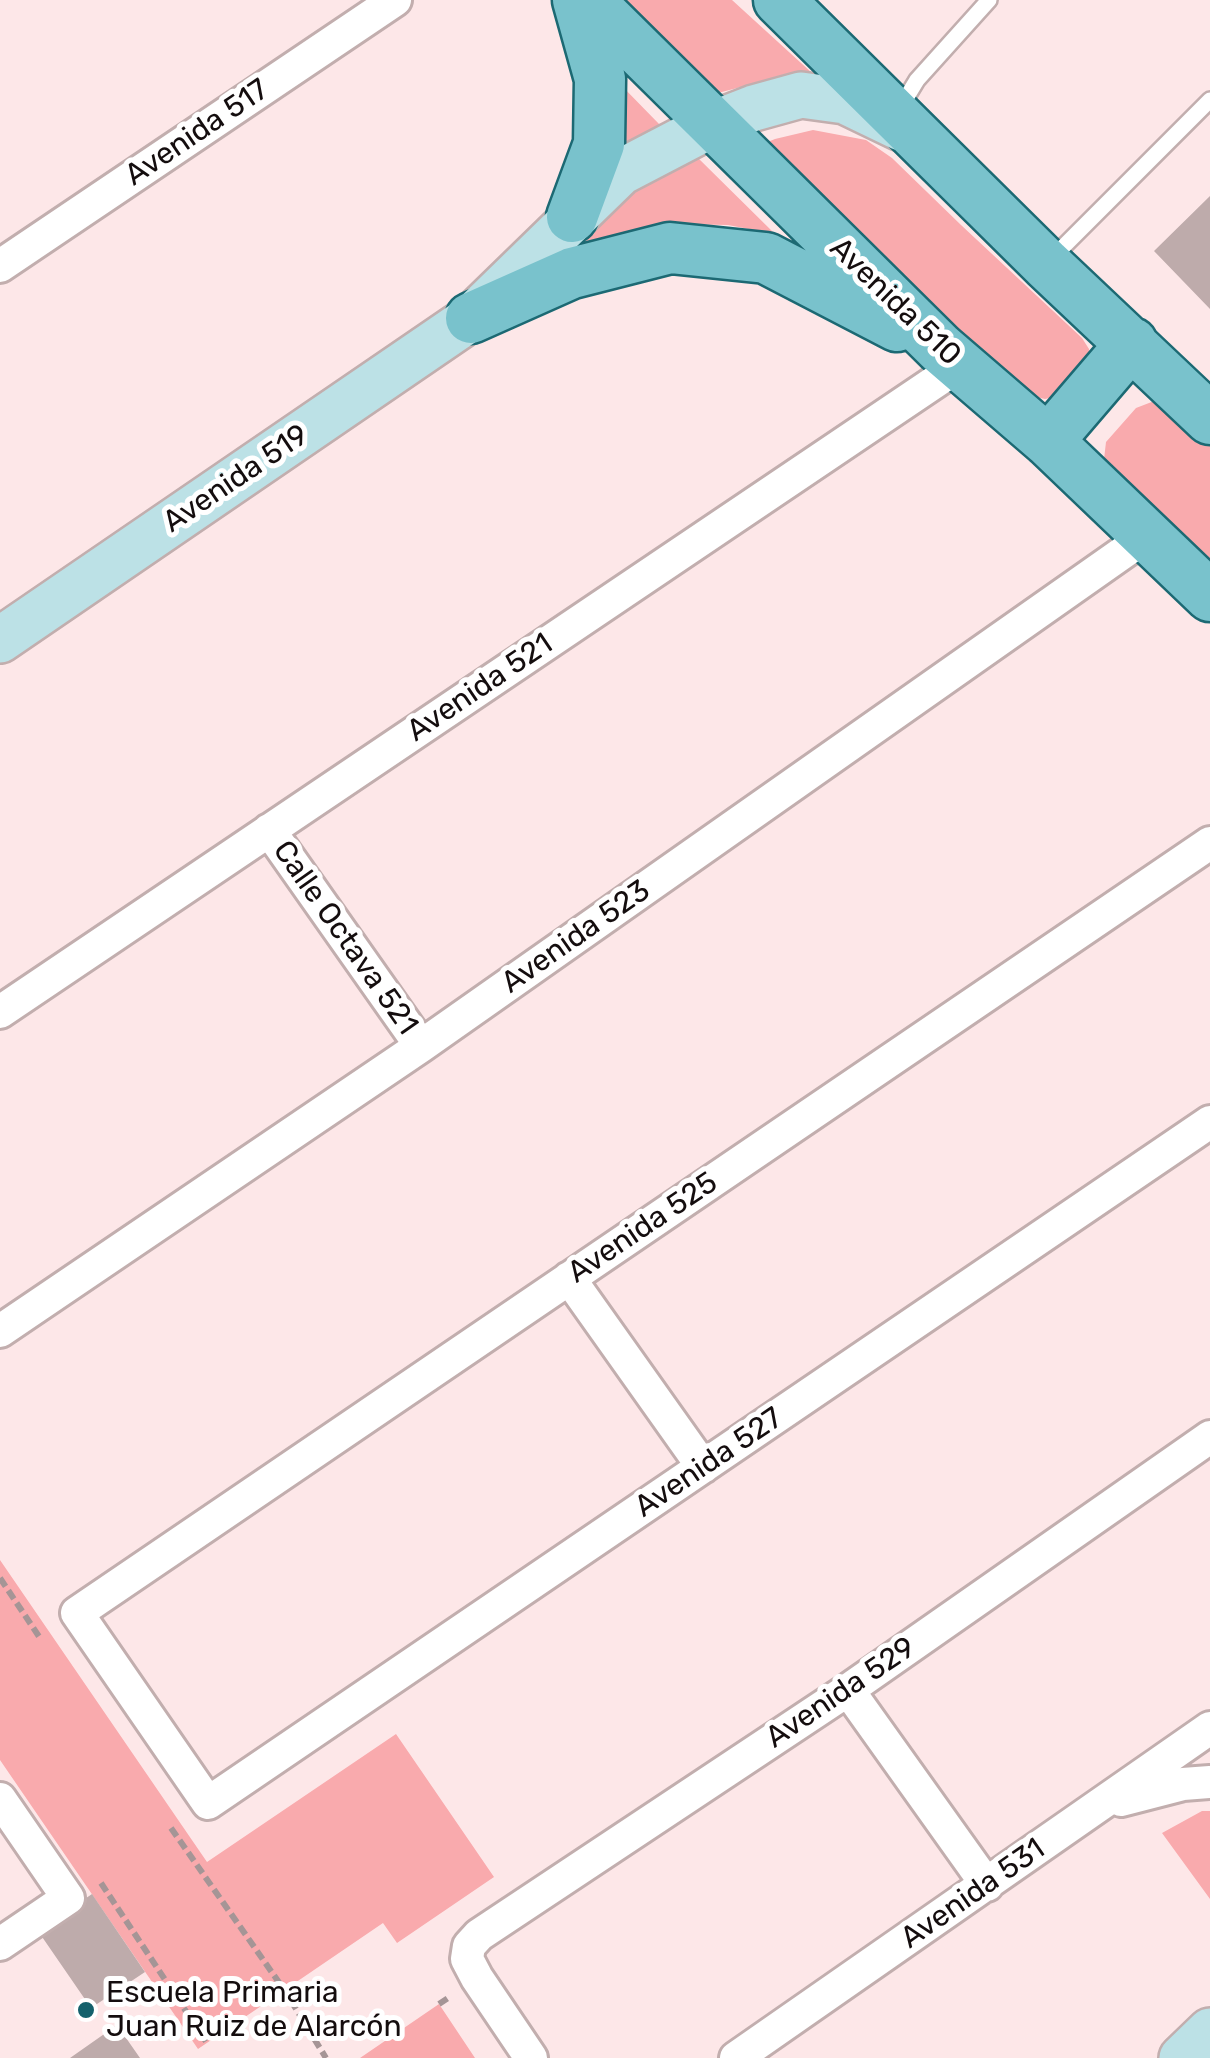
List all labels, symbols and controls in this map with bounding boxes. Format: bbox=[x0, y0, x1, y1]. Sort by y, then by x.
street label: Avenida 517 bbox=[119, 72, 275, 194]
street label: Avenida 510 bbox=[822, 231, 968, 373]
street label: Avenida 519 bbox=[157, 417, 315, 541]
street label: Avenida 521 bbox=[401, 626, 559, 750]
street label: Calle Octava 521 bbox=[265, 834, 425, 1042]
street label: Avenida 523 bbox=[495, 873, 657, 1001]
street label: Avenida 525 bbox=[561, 1165, 725, 1291]
street label: Avenida 527 bbox=[628, 1401, 790, 1525]
street label: Avenida 529 bbox=[759, 1630, 923, 1756]
street label: Avenida 531 bbox=[894, 1831, 1052, 1957]
place label: Escuela Primaria Juan Ruiz de Alarcón bbox=[106, 1975, 402, 2046]
marker: Escuela Primaria Juan Ruiz de Alarcón bbox=[75, 1999, 97, 2021]

